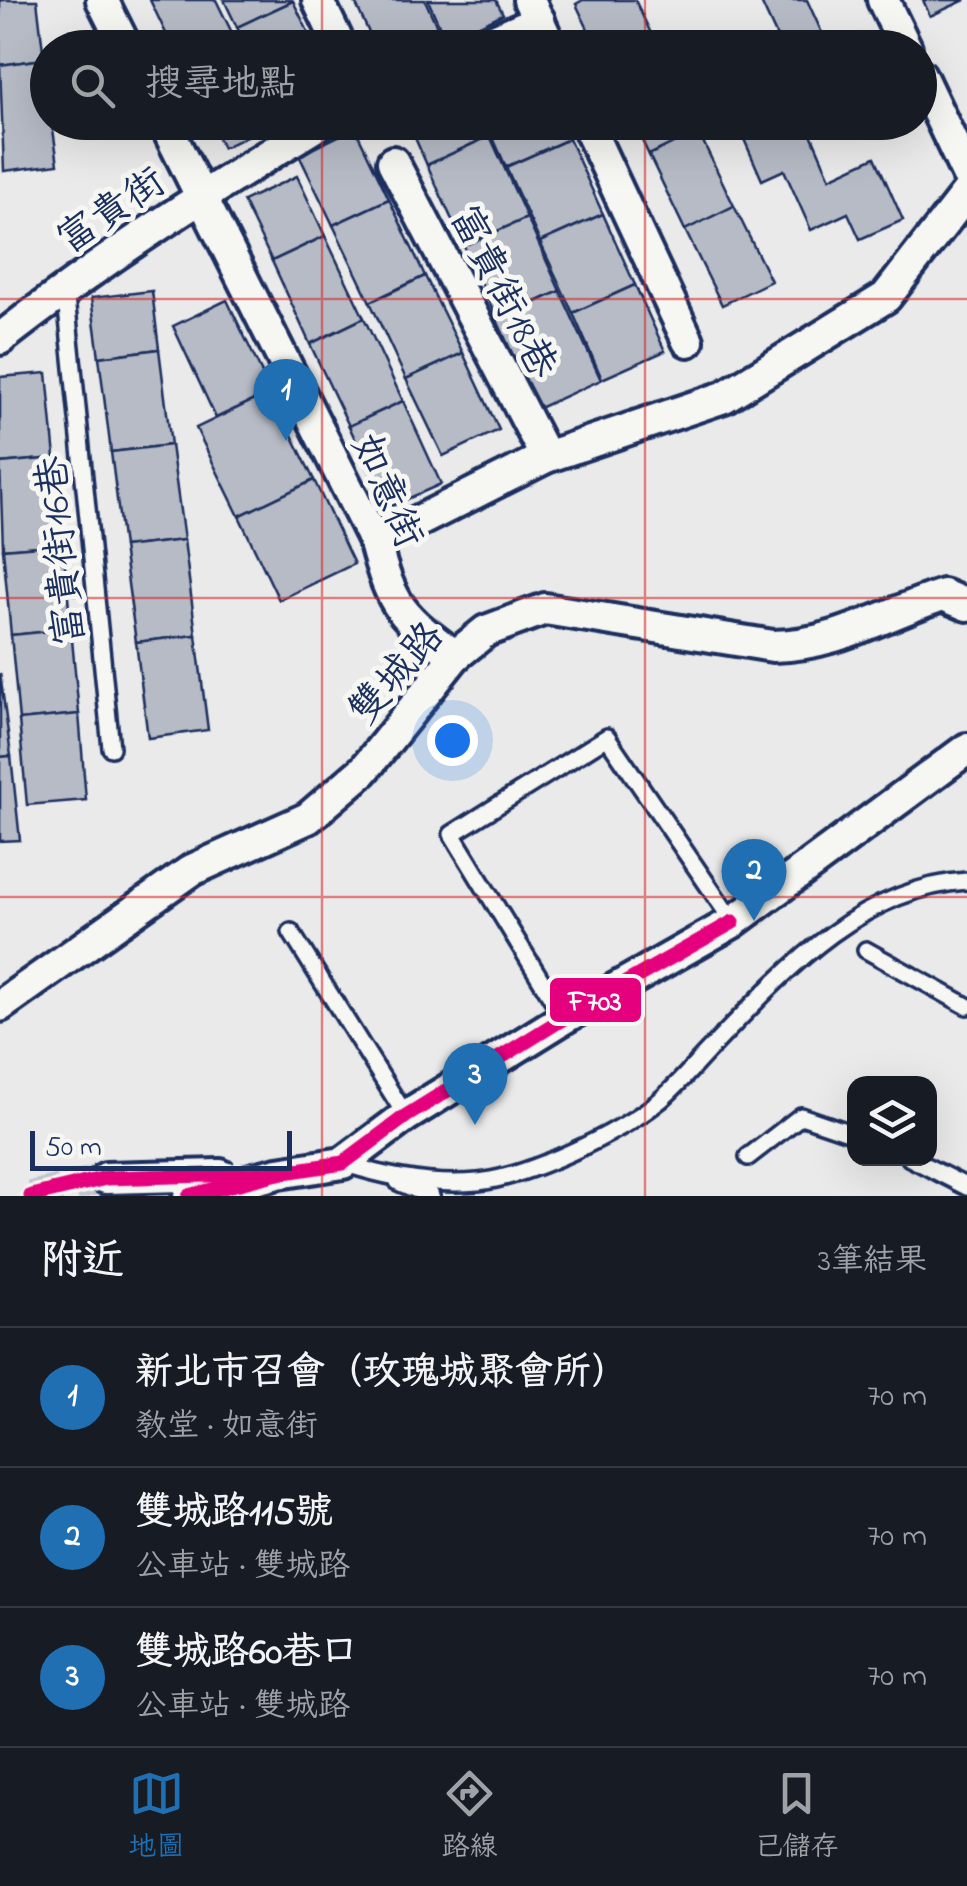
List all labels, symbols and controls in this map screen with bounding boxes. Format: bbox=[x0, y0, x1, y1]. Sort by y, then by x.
search box bbox=[30, 30, 937, 140]
icon: search bbox=[65, 58, 120, 113]
text: 搜尋地點 bbox=[145, 58, 297, 114]
street label: 富貴街 bbox=[46, 155, 179, 271]
street label: 富貴街18巷 bbox=[432, 196, 570, 390]
pin: 1 bbox=[254, 358, 318, 441]
street label: 如意街 bbox=[334, 425, 436, 559]
street label: 富貴街16巷 bbox=[24, 453, 103, 648]
street label: 雙城路 bbox=[337, 610, 460, 740]
your location bbox=[427, 715, 478, 766]
pin: 2 bbox=[722, 838, 786, 921]
line badge: F703 bbox=[548, 976, 643, 1024]
text: F703 bbox=[566, 983, 622, 1024]
pin: 3 bbox=[442, 1042, 508, 1125]
map controls bbox=[847, 1076, 937, 1166]
button: layers bbox=[847, 1076, 937, 1166]
scale bar bbox=[30, 1126, 292, 1170]
text: 50 m bbox=[45, 1128, 102, 1169]
text: 附近 bbox=[40, 1232, 124, 1293]
text: 3筆結果 bbox=[818, 1239, 927, 1286]
text: 新北市召會（玫瑰城聚會所） bbox=[135, 1346, 629, 1402]
text: 1 bbox=[67, 1374, 78, 1421]
text: 70 m bbox=[867, 1374, 927, 1421]
text: 教堂 · 如意街 bbox=[135, 1404, 318, 1451]
text: 雙城路115號 bbox=[135, 1486, 333, 1542]
text: 2 bbox=[65, 1514, 80, 1561]
text: 70 m bbox=[867, 1514, 927, 1561]
text: 公車站 · 雙城路 bbox=[135, 1544, 350, 1591]
text: 雙城路60巷口 bbox=[135, 1626, 358, 1682]
text: 3 bbox=[66, 1654, 79, 1701]
text: 70 m bbox=[867, 1654, 927, 1701]
text: 公車站 · 雙城路 bbox=[135, 1684, 350, 1731]
tab: 地圖 bbox=[128, 1766, 185, 1869]
tab: 路線 bbox=[441, 1766, 498, 1869]
tab: 已儲存 bbox=[754, 1766, 839, 1869]

